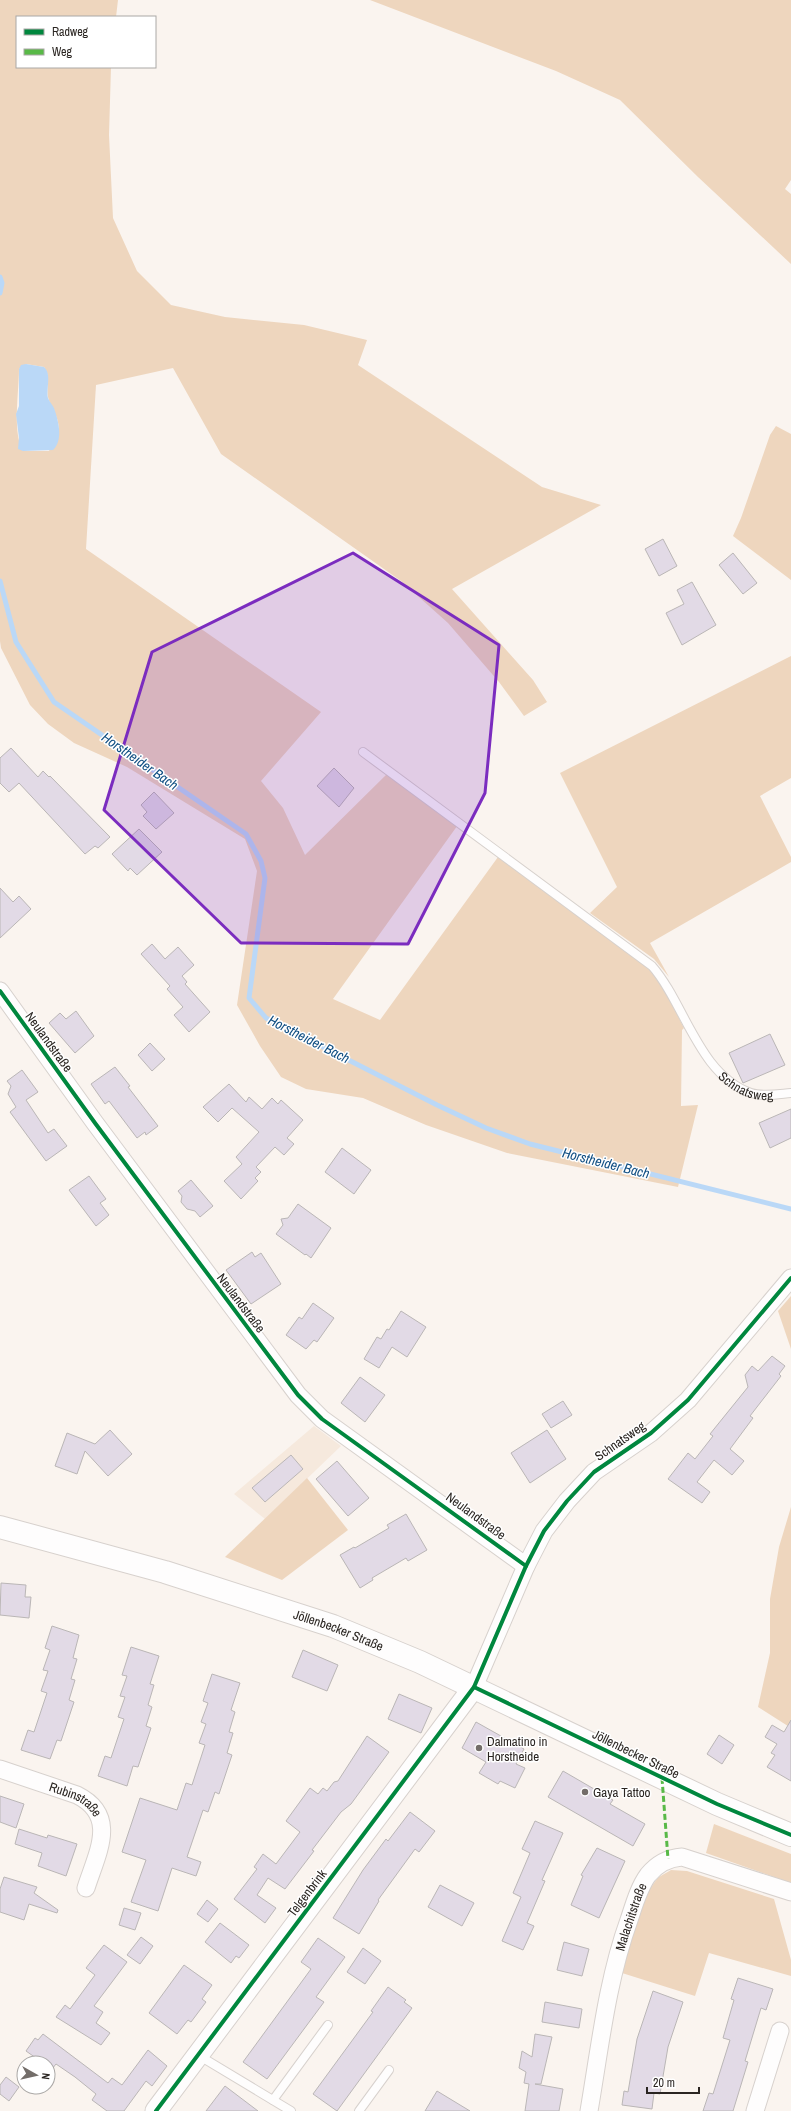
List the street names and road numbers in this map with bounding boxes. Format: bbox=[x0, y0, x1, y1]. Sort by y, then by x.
street label: Neulandstraße bbox=[22, 1009, 76, 1075]
street label: Schnatsweg bbox=[715, 1068, 773, 1104]
street label: Neulandstraße bbox=[213, 1270, 269, 1336]
street label: Schnatsweg bbox=[591, 1417, 649, 1465]
street label: Neulandstraße bbox=[443, 1489, 509, 1543]
street label: Jöllenbecker Straße bbox=[291, 1605, 386, 1655]
street label: Jöllenbecker Straße bbox=[590, 1726, 682, 1782]
street label: Rubinstraße bbox=[47, 1778, 106, 1819]
street label: Telgenbrink bbox=[284, 1865, 331, 1920]
street label: Malachitstraße bbox=[611, 1880, 650, 1953]

